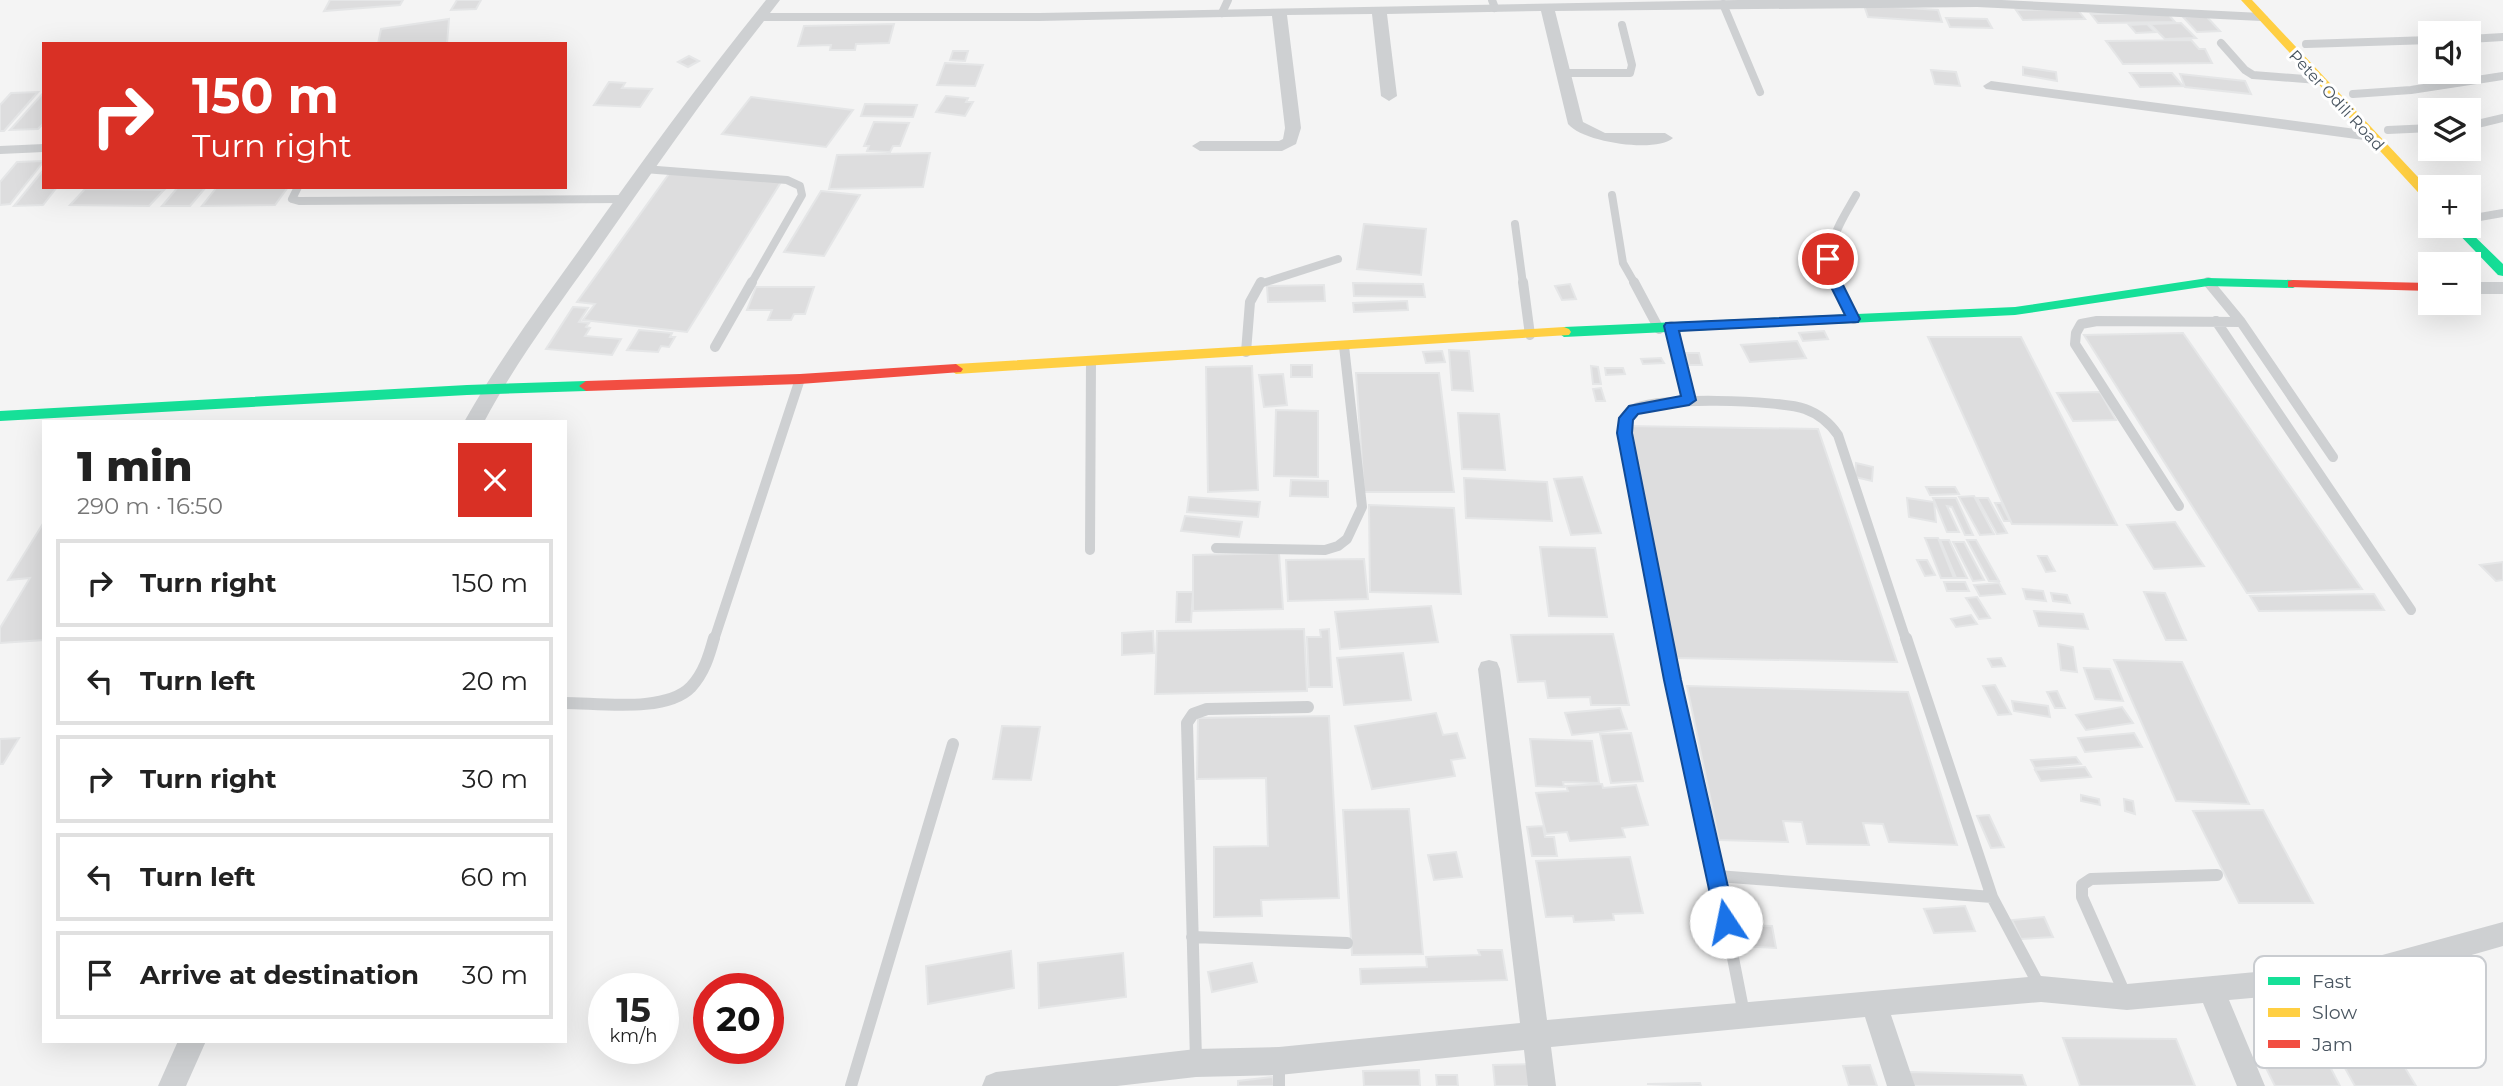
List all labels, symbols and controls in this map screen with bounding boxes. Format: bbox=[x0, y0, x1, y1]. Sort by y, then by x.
map controls bbox=[2418, 21, 2481, 315]
button: sound bbox=[2418, 21, 2481, 84]
street label: Peter Odili Road bbox=[2285, 46, 2388, 155]
text: 150 m bbox=[192, 66, 339, 125]
icon: right bbox=[77, 70, 168, 161]
button: layers bbox=[2418, 98, 2481, 161]
text: Turn right bbox=[192, 126, 352, 165]
button: + bbox=[2418, 175, 2481, 238]
pin bbox=[1798, 229, 1858, 289]
icon: arrive bbox=[1809, 240, 1847, 278]
button: − bbox=[2418, 252, 2481, 315]
text: 1 min bbox=[77, 440, 193, 492]
button: close bbox=[458, 443, 532, 517]
text: 290 m · 16:50 bbox=[77, 492, 223, 520]
icon: right bbox=[81, 564, 119, 602]
text: Turn right bbox=[140, 567, 276, 599]
text: 150 m bbox=[452, 567, 528, 599]
icon: left bbox=[81, 662, 119, 700]
text: Turn left bbox=[140, 665, 256, 697]
text: 20 m bbox=[462, 665, 528, 697]
icon: right bbox=[81, 760, 119, 798]
text: Turn right bbox=[140, 763, 276, 795]
text: 30 m bbox=[462, 763, 528, 795]
icon: left bbox=[81, 858, 119, 896]
text: Turn left bbox=[140, 861, 256, 893]
text: 60 m bbox=[461, 861, 528, 893]
position arrow bbox=[1689, 885, 1763, 959]
icon: arrive bbox=[81, 956, 119, 994]
legend bbox=[2254, 956, 2486, 1068]
text: Arrive at destination bbox=[140, 959, 419, 991]
text: 30 m bbox=[462, 959, 528, 991]
text: Fast bbox=[2312, 970, 2352, 993]
speed limit sign: 20 bbox=[693, 973, 784, 1064]
text: 15 bbox=[616, 988, 651, 1031]
text: Slow bbox=[2312, 1001, 2357, 1024]
text: km/h bbox=[609, 1025, 658, 1047]
text: Jam bbox=[2311, 1033, 2353, 1056]

